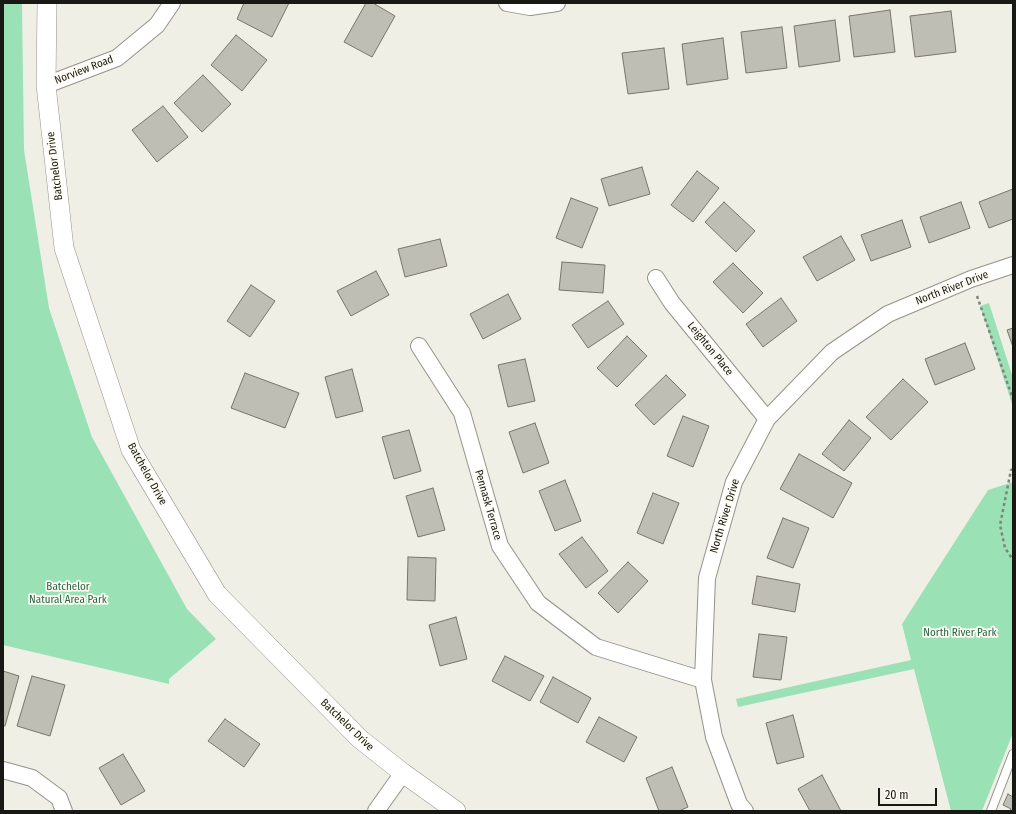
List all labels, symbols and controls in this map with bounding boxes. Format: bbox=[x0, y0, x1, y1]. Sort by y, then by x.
street label: Norview Road bbox=[53, 53, 115, 87]
street label: Batchelor Drive bbox=[44, 131, 66, 201]
street label: North River Drive bbox=[914, 268, 990, 308]
street label: Leighton Place bbox=[684, 320, 736, 378]
street label: Batchelor Drive bbox=[124, 441, 170, 507]
street label: Pennask Terrace bbox=[472, 468, 504, 542]
street label: North River Drive bbox=[707, 477, 743, 555]
park label: Batchelor Natural Area Park bbox=[29, 580, 107, 606]
park label: North River Park bbox=[923, 626, 997, 640]
street label: Batchelor Drive bbox=[318, 696, 376, 754]
scale bar bbox=[880, 780, 939, 806]
text: 20 m bbox=[885, 788, 909, 802]

